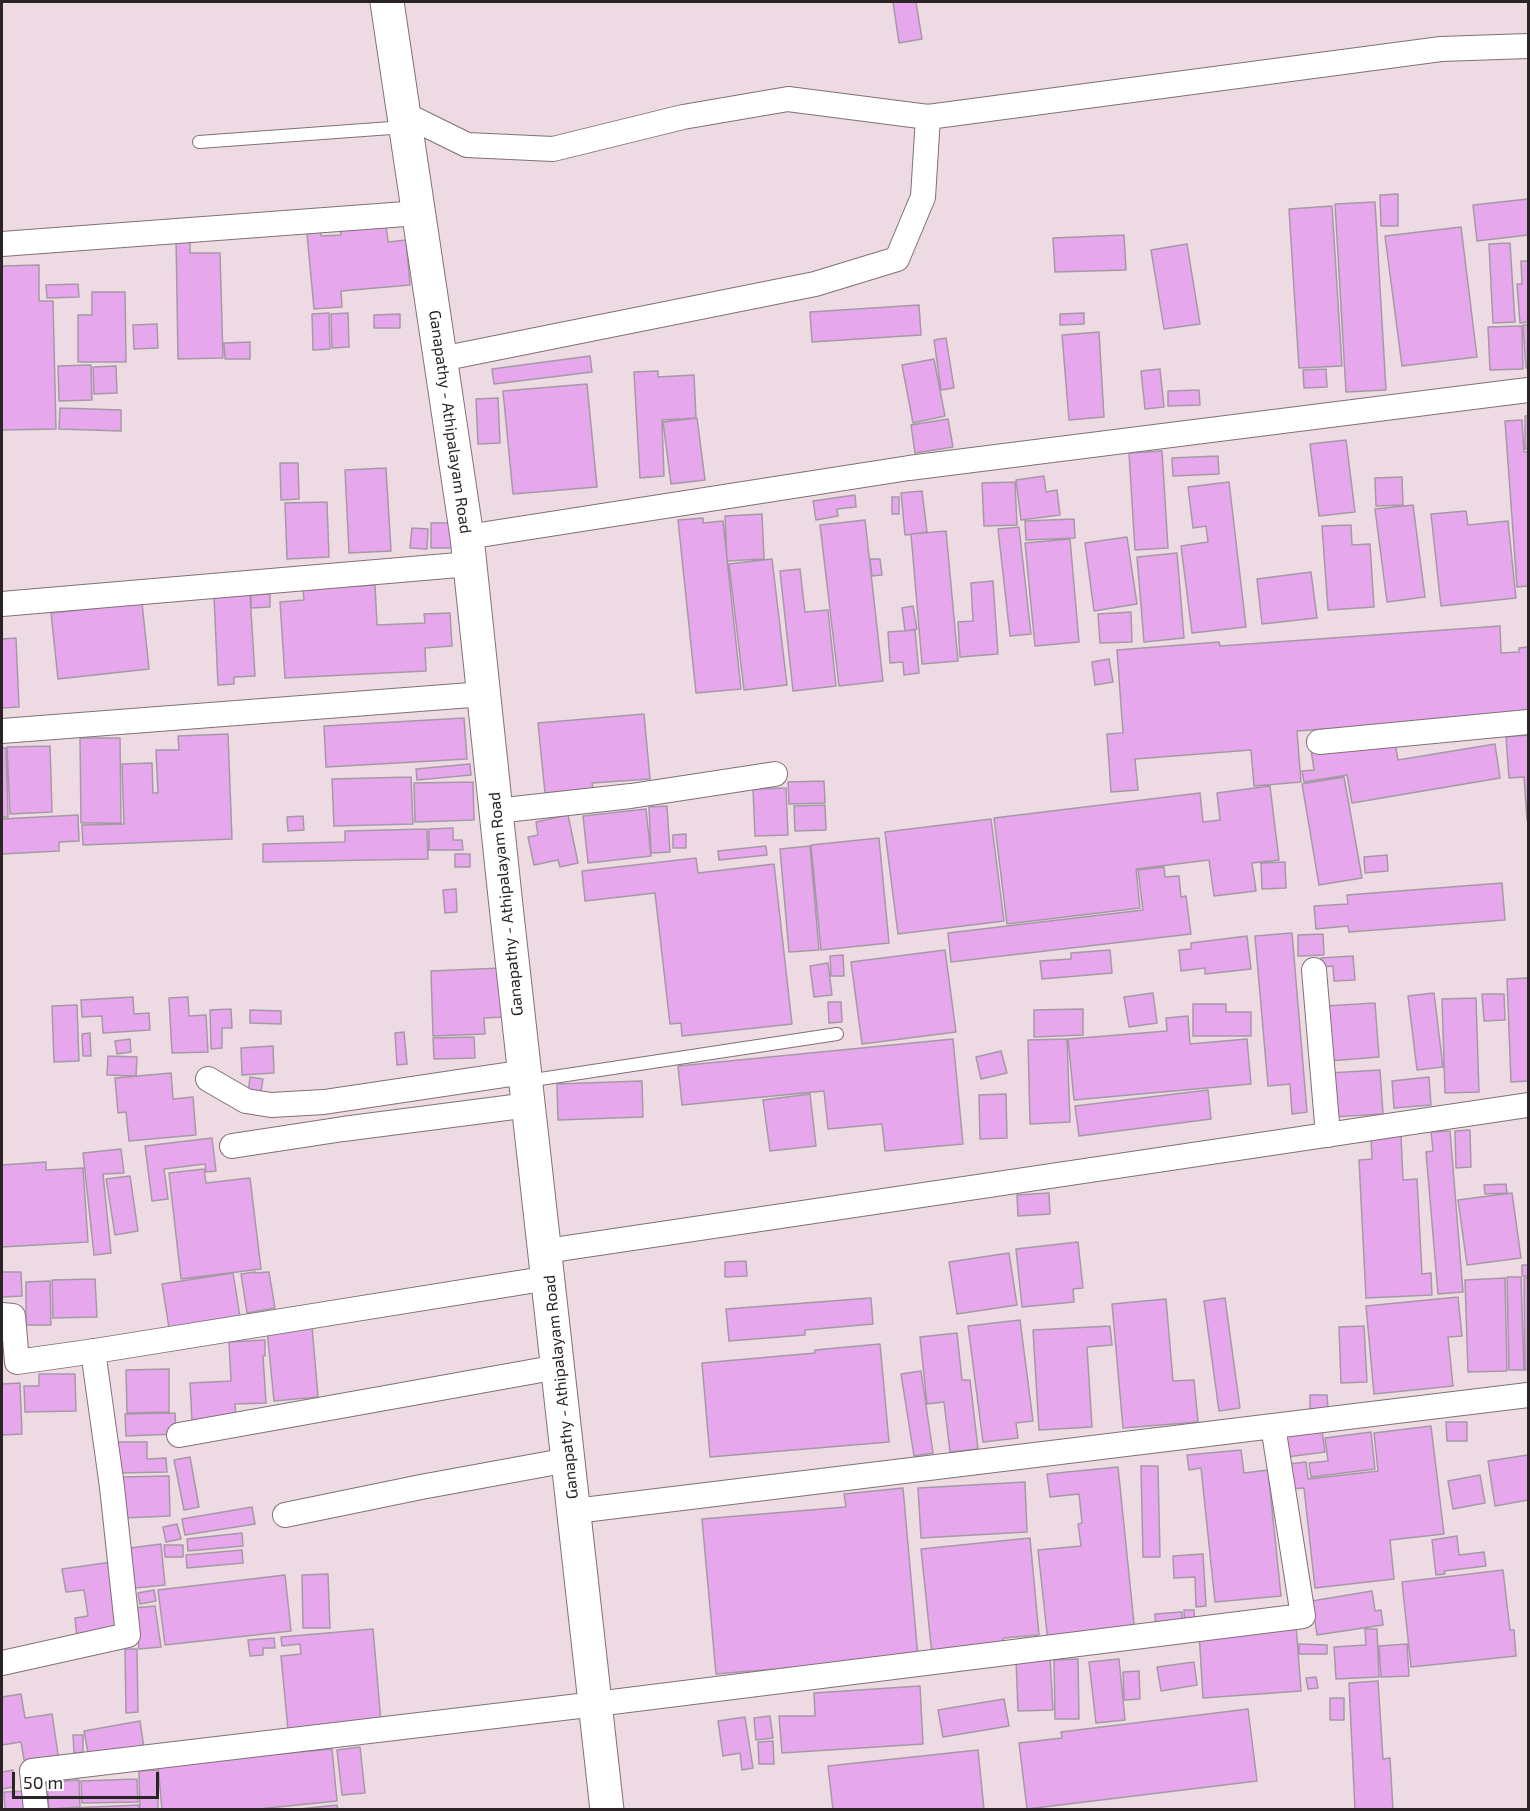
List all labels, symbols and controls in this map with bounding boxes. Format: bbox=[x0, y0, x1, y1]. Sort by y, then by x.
street label: Ganapathy - Athipalayam Road bbox=[425, 309, 475, 535]
street label: Ganapathy - Athipalayam Road bbox=[485, 791, 527, 1017]
street label: Ganapathy - Athipalayam Road bbox=[540, 1274, 582, 1500]
scale bar bbox=[15, 1760, 162, 1798]
text: 50 m bbox=[23, 1771, 63, 1793]

